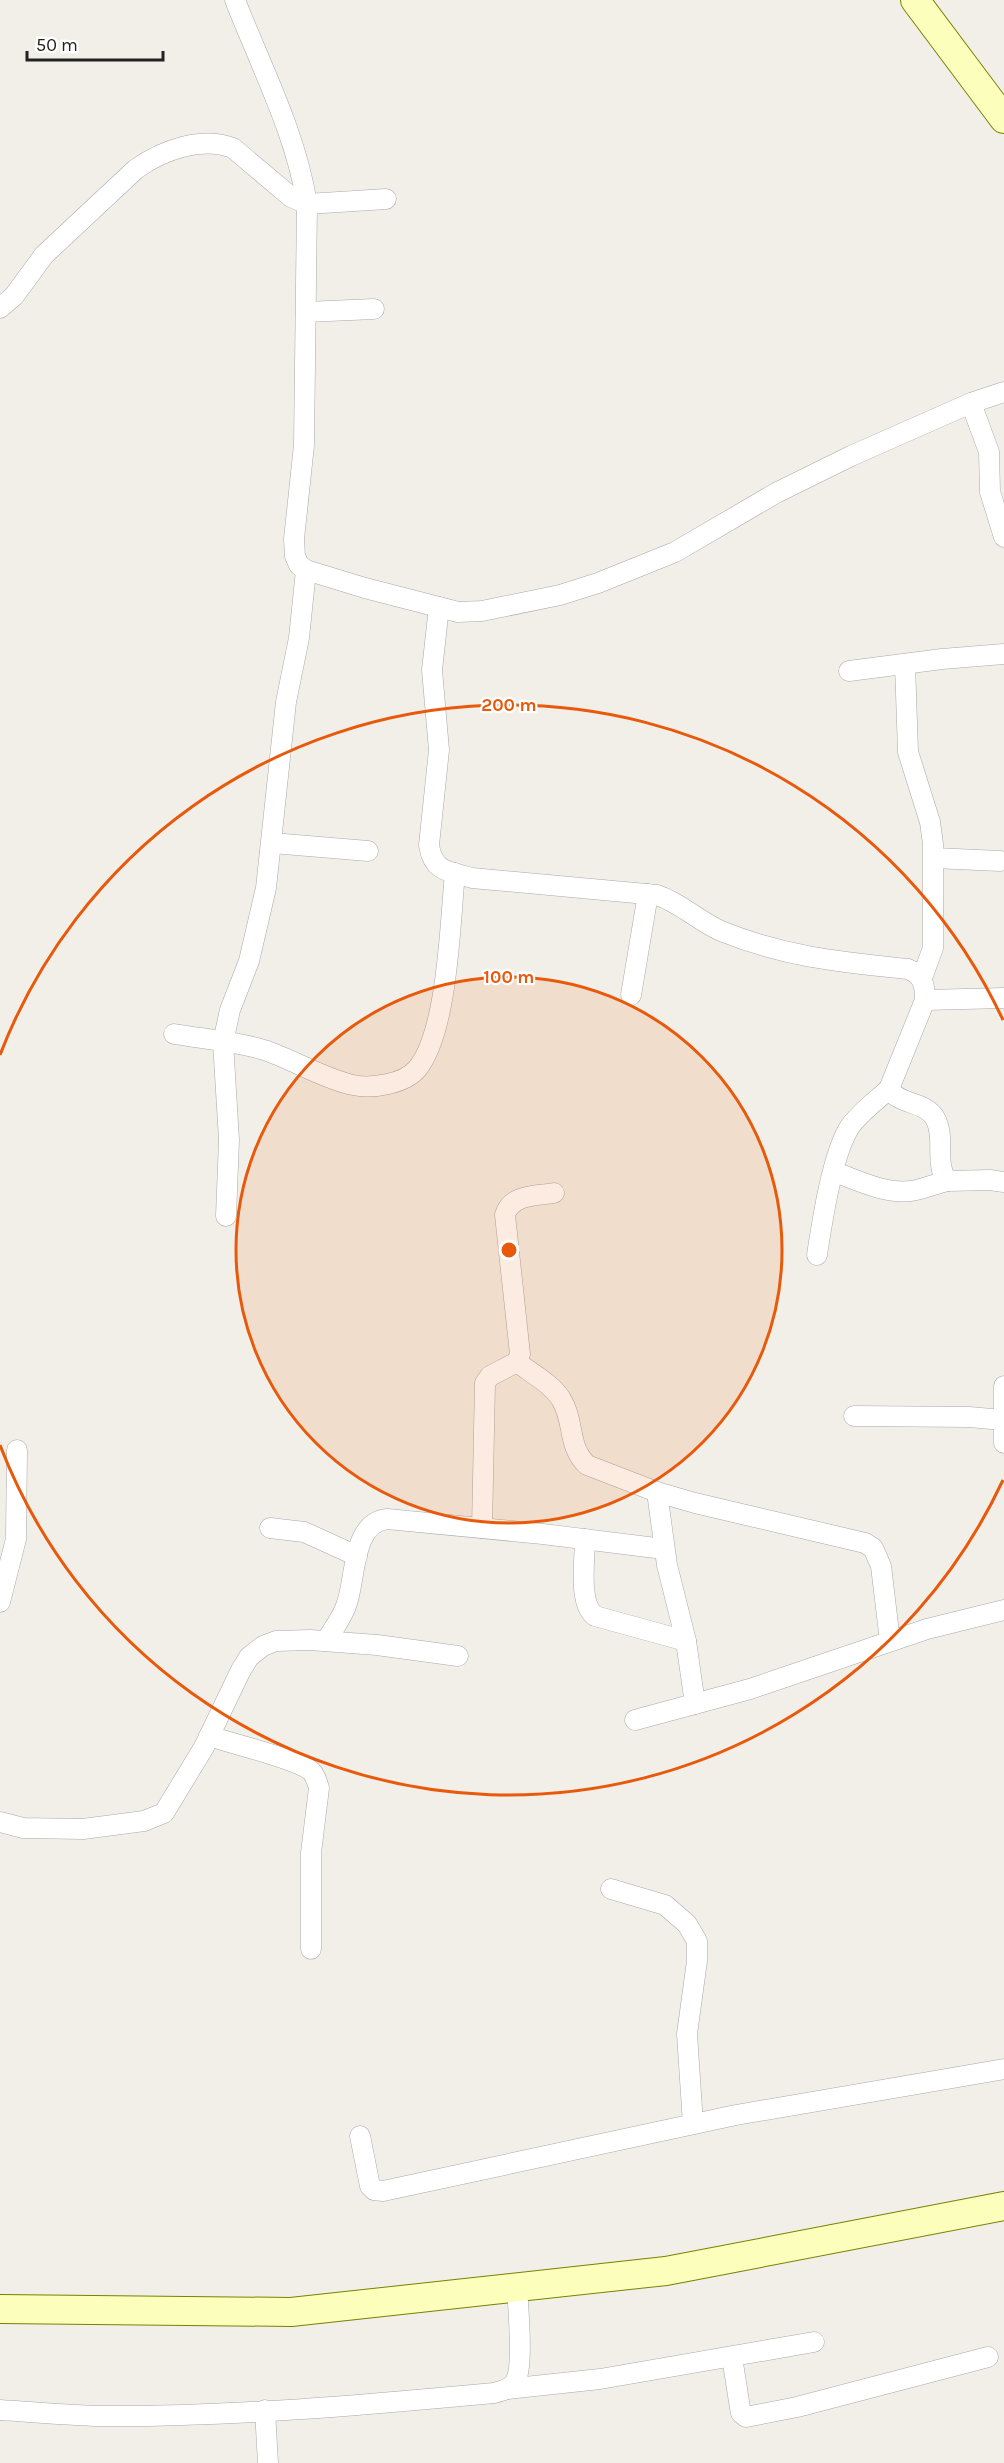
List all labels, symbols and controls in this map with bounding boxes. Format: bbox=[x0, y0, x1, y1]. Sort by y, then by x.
scale bar bbox=[27, 24, 164, 62]
text: 50 m bbox=[36, 34, 78, 56]
text: 200 m bbox=[481, 694, 537, 716]
text: 100 m bbox=[484, 966, 534, 988]
centre of rings bbox=[499, 1240, 519, 1260]

